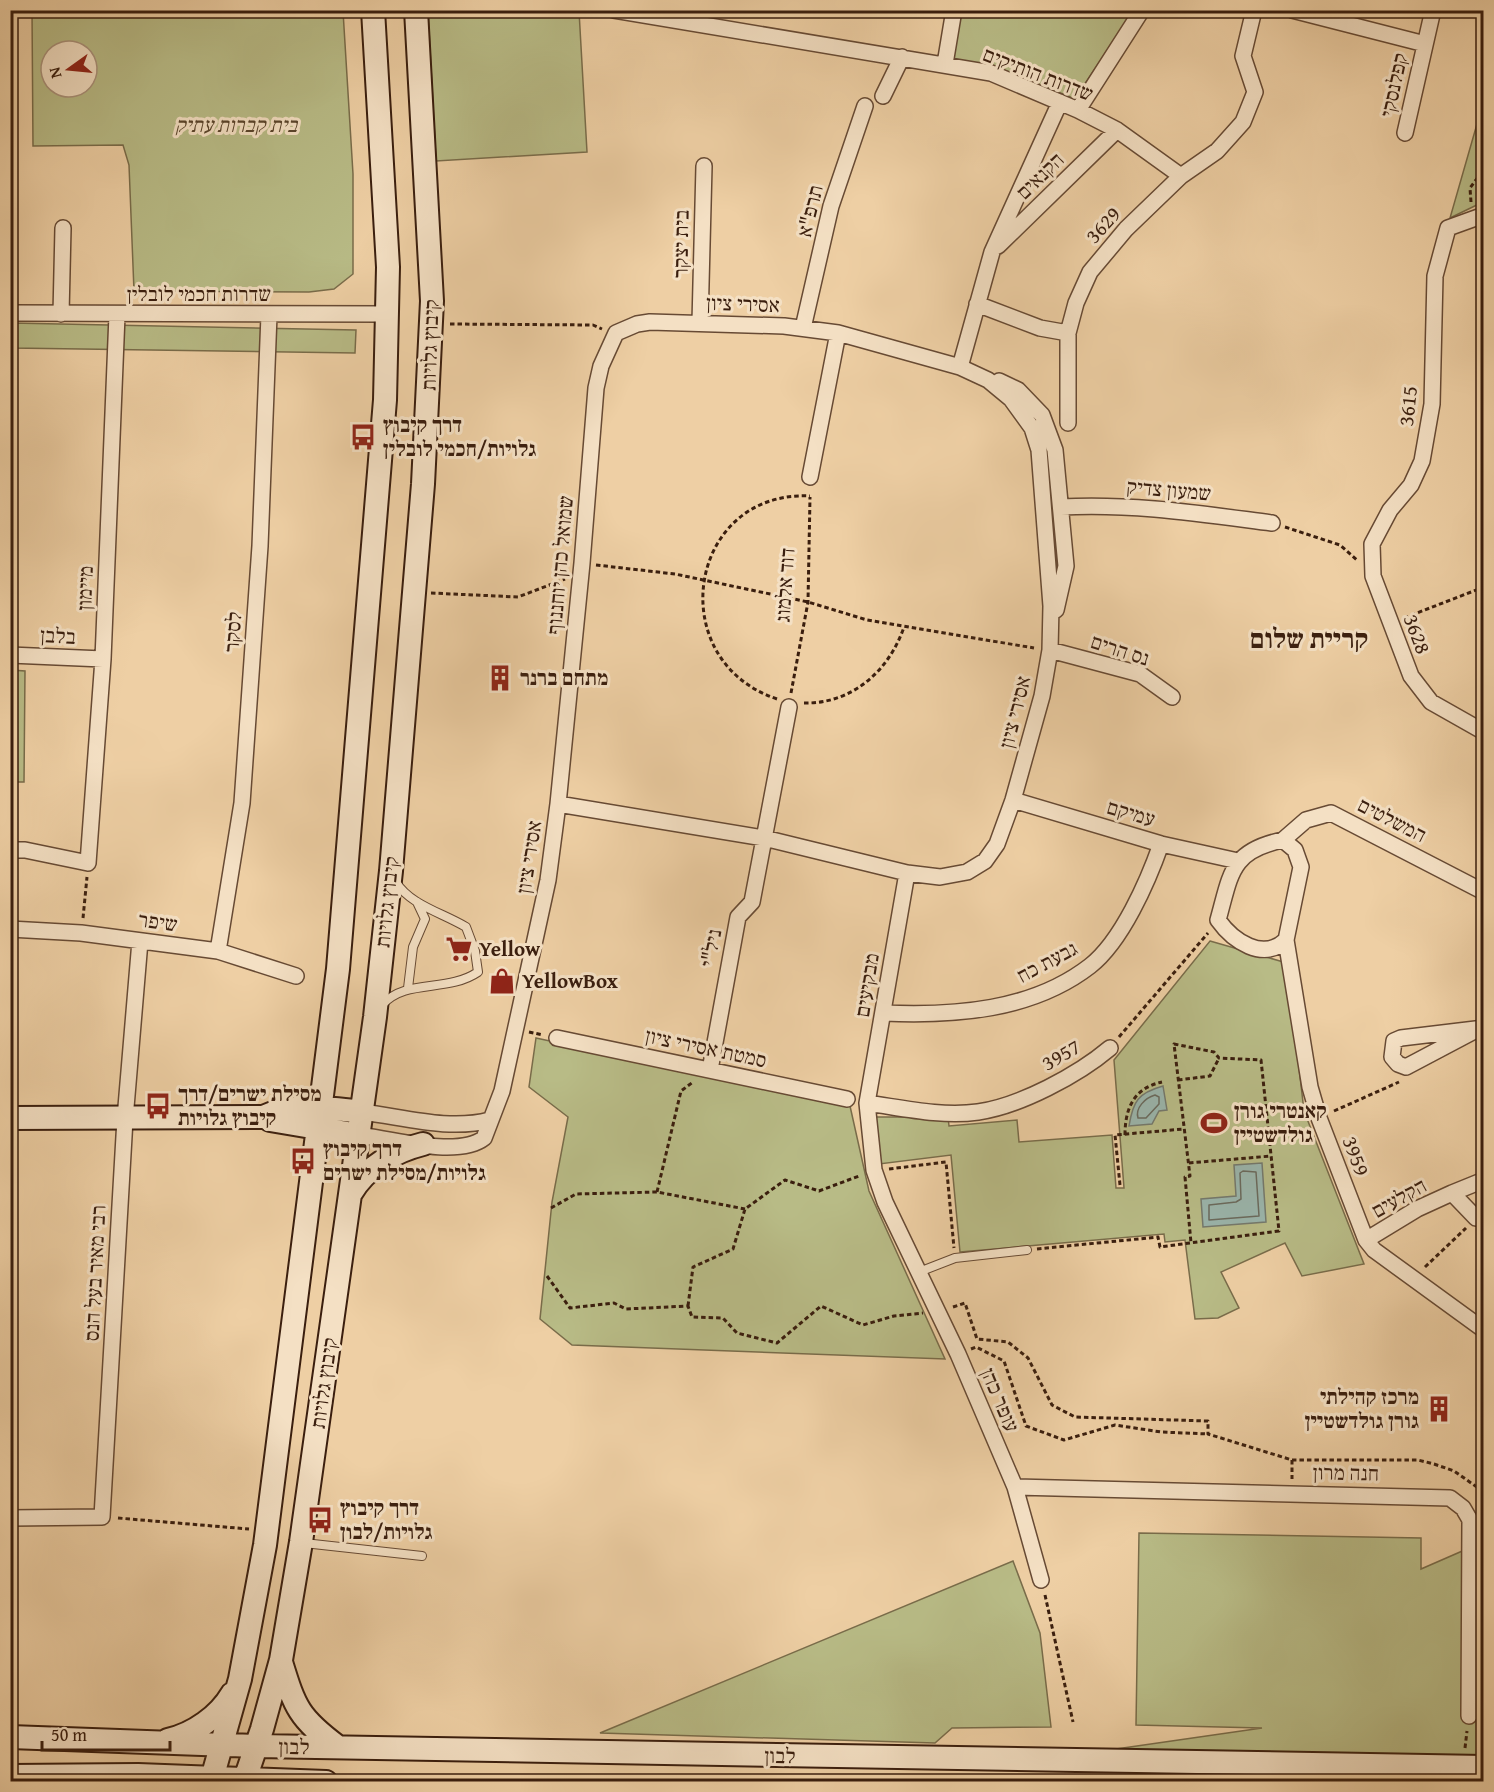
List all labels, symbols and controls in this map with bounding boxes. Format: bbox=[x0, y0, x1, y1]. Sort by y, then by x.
street label: שדרות הותיקים bbox=[978, 38, 1098, 109]
north arrow bbox=[39, 39, 99, 99]
street label: קפלנסקי bbox=[1372, 50, 1415, 120]
text: N bbox=[41, 64, 67, 81]
park label: בית קברות עתיק bbox=[175, 109, 299, 140]
street label: הקנאים bbox=[1008, 145, 1071, 207]
street label: תרפ"א bbox=[788, 181, 831, 240]
street label: 3629 bbox=[1078, 199, 1128, 250]
street label: בית יצקר bbox=[664, 209, 697, 278]
street label: שדרות חכמי לובלין bbox=[127, 278, 271, 309]
street label: אסירי ציון bbox=[706, 287, 780, 320]
street label: קיבוץ גלויות bbox=[412, 299, 447, 391]
street label: 3615 bbox=[1390, 384, 1425, 428]
place label: דרך קיבוץ גלויות/חכמי לובלין bbox=[383, 409, 536, 464]
bus stop icon: דרך קיבוץ גלויות/חכמי לובלין bbox=[348, 422, 378, 452]
street label: שמעון צדיק bbox=[1125, 470, 1213, 509]
street label: שמואל כהן יוחננוף bbox=[538, 494, 581, 636]
street label: דוד אלמוג bbox=[766, 547, 803, 623]
street label: מיימון bbox=[68, 565, 101, 611]
street label: 3628 bbox=[1396, 609, 1439, 658]
street label: לסקר bbox=[216, 611, 249, 653]
district label: קריית שלום bbox=[1250, 618, 1368, 658]
street label: בלבן bbox=[40, 619, 76, 652]
street label: נס הרים bbox=[1087, 625, 1154, 674]
place label: מתחם ברנר bbox=[520, 662, 608, 693]
building icon: מתחם ברנר bbox=[485, 663, 515, 693]
street label: אסירי ציון bbox=[991, 672, 1038, 751]
street label: המשלטים bbox=[1352, 789, 1432, 850]
street label: עמיקם bbox=[1103, 791, 1159, 834]
street label: אסירי ציון bbox=[507, 818, 550, 896]
street label: קיבוץ גלויות bbox=[366, 855, 407, 949]
street label: שיפר bbox=[136, 903, 180, 940]
street label: ניל"י bbox=[692, 926, 729, 969]
place label: Yellow bbox=[479, 933, 541, 964]
street label: גבעת כח bbox=[1011, 933, 1083, 991]
supermarket icon: Yellow bbox=[444, 934, 474, 964]
street label: מבקיעים bbox=[846, 951, 887, 1019]
place label: YellowBox bbox=[522, 965, 618, 996]
shop icon: YellowBox bbox=[487, 966, 517, 996]
street label: סמטת אסירי ציון bbox=[643, 1020, 770, 1075]
street label: 3957 bbox=[1035, 1031, 1086, 1078]
place label: מסילת ישרים/דרך קיבוץ גלויות bbox=[178, 1078, 322, 1133]
bus stop icon: מסילת ישרים/דרך קיבוץ גלויות bbox=[143, 1091, 173, 1121]
place label: קאנטרי גורן גולדשטיין bbox=[1234, 1095, 1327, 1150]
sports icon: קאנטרי גורן גולדשטיין bbox=[1199, 1108, 1229, 1138]
street label: 3959 bbox=[1335, 1131, 1378, 1180]
place label: דרך קיבוץ גלויות/מסילת ישרים bbox=[323, 1133, 486, 1188]
bus stop icon: דרך קיבוץ גלויות/מסילת ישרים bbox=[288, 1146, 318, 1176]
street label: הקלעים bbox=[1366, 1170, 1432, 1225]
street label: רבי מאיר בעל הנס bbox=[75, 1204, 114, 1342]
street label: קיבוץ גלויות bbox=[302, 1335, 345, 1431]
street label: עופר כהן bbox=[973, 1363, 1028, 1437]
place label: מרכז קהילתי גורן גולדשטיין bbox=[1305, 1381, 1419, 1436]
building icon: מרכז קהילתי גורן גולדשטיין bbox=[1424, 1394, 1454, 1424]
street label: חנה מרון bbox=[1313, 1456, 1379, 1489]
place label: דרך קיבוץ גלויות/לבון bbox=[340, 1492, 433, 1547]
bus stop icon: דרך קיבוץ גלויות/לבון bbox=[305, 1505, 335, 1535]
scale bar bbox=[42, 1714, 170, 1752]
text: 50 m bbox=[51, 1721, 87, 1748]
street label: לבון bbox=[278, 1731, 310, 1762]
street label: לבון bbox=[764, 1740, 796, 1771]

